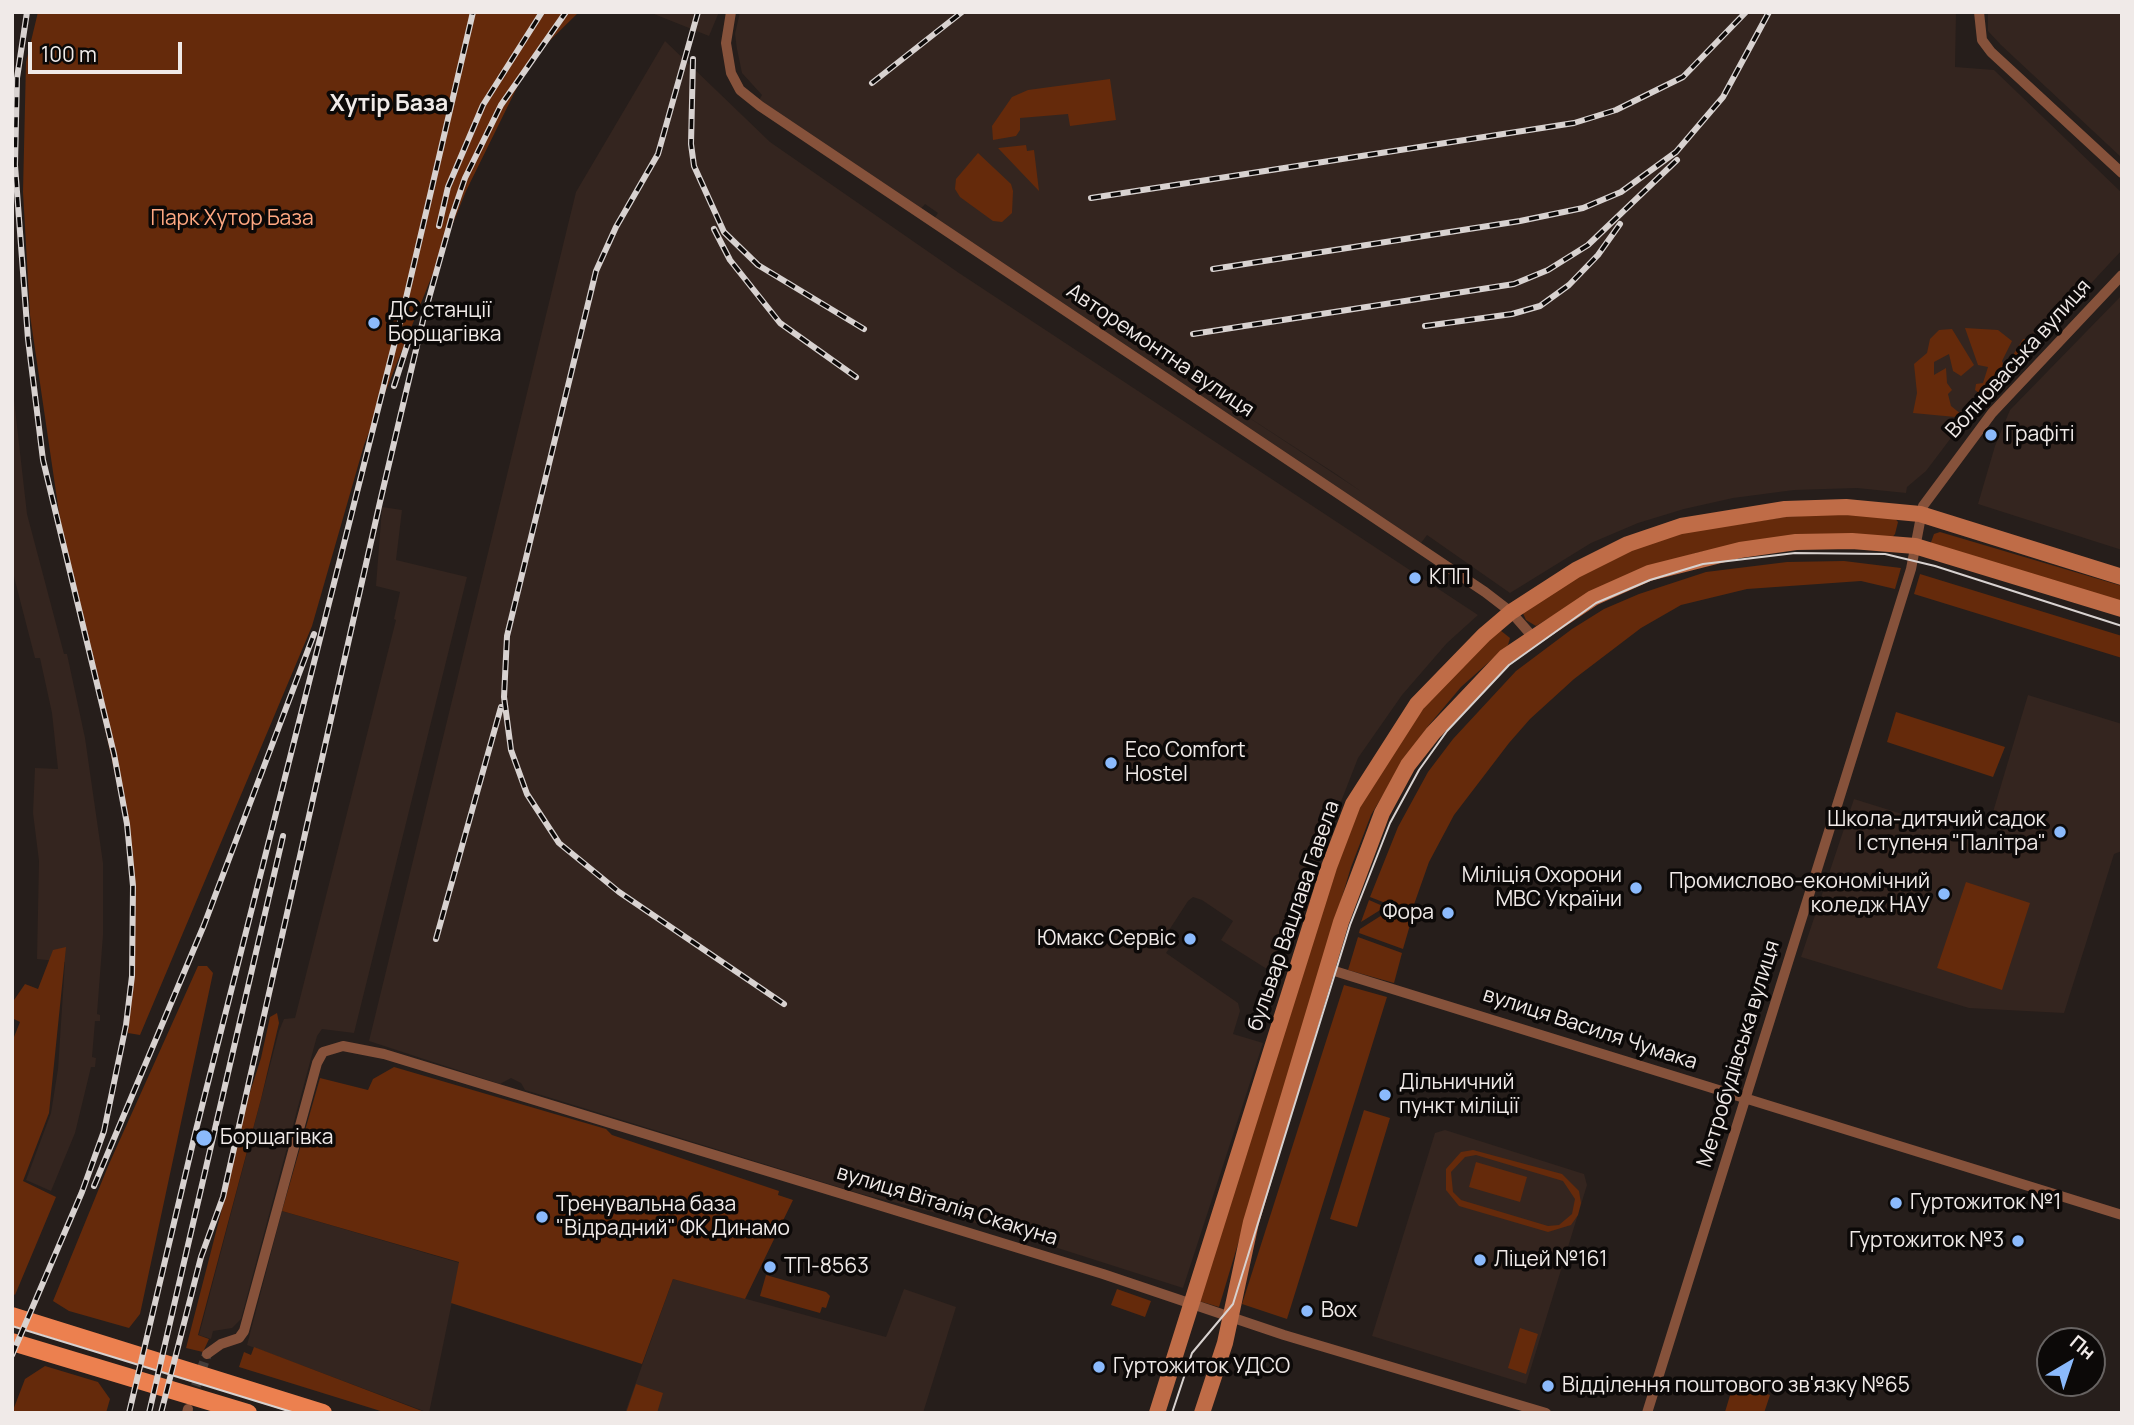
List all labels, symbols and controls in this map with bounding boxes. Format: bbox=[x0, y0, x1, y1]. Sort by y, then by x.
scale bar bbox=[32, 28, 186, 72]
text: 100 m bbox=[41, 40, 97, 68]
district label: Хутір База bbox=[330, 91, 448, 119]
park label: Парк Хутор База bbox=[150, 206, 314, 232]
street label: Волноваська вулиця bbox=[1941, 274, 2097, 444]
street label: Авторемонтна вулиця bbox=[1062, 279, 1258, 423]
place label: ДС станції Борщагівка bbox=[388, 298, 501, 348]
marker: ДС станції Борщагівка bbox=[366, 315, 382, 331]
place label: Графіті bbox=[2005, 422, 2075, 448]
marker: Графіті bbox=[1983, 427, 1999, 443]
place label: КПП bbox=[1429, 565, 1471, 591]
marker: КПП bbox=[1407, 570, 1423, 586]
place label: Eco Comfort Hostel bbox=[1125, 738, 1246, 788]
marker: Eco Comfort Hostel bbox=[1103, 755, 1119, 771]
street label: бульвар Вацлава Гавела bbox=[1243, 797, 1345, 1035]
place label: Школа-дитячий садок І ступеня "Палітра" bbox=[1827, 807, 2046, 857]
marker: Школа-дитячий садок І ступеня "Палітра" bbox=[2052, 824, 2068, 840]
place label: Міліція Охорони МВС України bbox=[1462, 863, 1622, 913]
place label: Промислово-економічний коледж НАУ bbox=[1669, 869, 1930, 919]
marker: Міліція Охорони МВС України bbox=[1628, 880, 1644, 896]
marker: Промислово-економічний коледж НАУ bbox=[1936, 886, 1952, 902]
place label: Фора bbox=[1383, 900, 1434, 926]
marker: Фора bbox=[1440, 905, 1456, 921]
place label: Юмакс Сервіс bbox=[1037, 926, 1176, 952]
marker: Юмакс Сервіс bbox=[1182, 931, 1198, 947]
street label: Метробудівська вулиця bbox=[1692, 937, 1786, 1171]
street label: вулиця Василя Чумака bbox=[1480, 982, 1700, 1076]
place label: Дільничний пункт міліції bbox=[1399, 1070, 1519, 1120]
marker: Дільничний пункт міліції bbox=[1377, 1087, 1393, 1103]
place label: Борщагівка bbox=[220, 1125, 333, 1151]
marker: Борщагівка bbox=[194, 1128, 214, 1148]
street label: вулиця Віталія Скакуна bbox=[833, 1160, 1061, 1252]
place label: Гуртожиток №1 bbox=[1910, 1190, 2061, 1216]
place label: Тренувальна база "Відрадний" ФК Динамо bbox=[556, 1192, 790, 1242]
marker: Гуртожиток №1 bbox=[1888, 1195, 1904, 1211]
marker: Тренувальна база "Відрадний" ФК Динамо bbox=[534, 1209, 550, 1225]
place label: Гуртожиток №3 bbox=[1849, 1228, 2004, 1254]
marker: Гуртожиток №3 bbox=[2010, 1233, 2026, 1249]
place label: Ліцей №161 bbox=[1494, 1247, 1607, 1273]
marker: Ліцей №161 bbox=[1472, 1252, 1488, 1268]
place label: ТП-8563 bbox=[784, 1254, 869, 1280]
marker: ТП-8563 bbox=[762, 1259, 778, 1275]
place label: Box bbox=[1321, 1298, 1357, 1324]
marker: Box bbox=[1299, 1303, 1315, 1319]
north arrow bbox=[2036, 1327, 2106, 1397]
text: Пн bbox=[2065, 1329, 2101, 1365]
place label: Гуртожиток УДСО bbox=[1113, 1354, 1290, 1380]
marker: Гуртожиток УДСО bbox=[1091, 1359, 1107, 1375]
place label: Відділення поштового зв'язку №65 bbox=[1562, 1373, 1910, 1399]
marker: Відділення поштового зв'язку №65 bbox=[1540, 1378, 1556, 1394]

